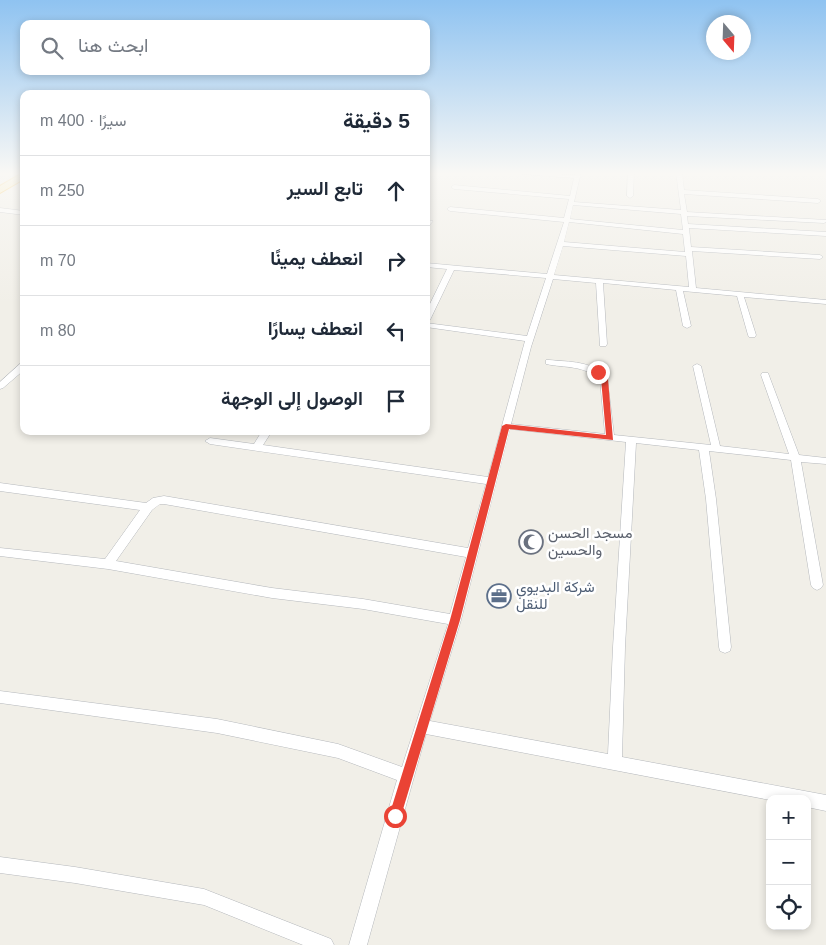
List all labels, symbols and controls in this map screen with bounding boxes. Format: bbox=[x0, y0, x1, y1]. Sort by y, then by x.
north arrow bbox=[706, 15, 751, 60]
search box bbox=[20, 20, 430, 75]
icon: search bbox=[38, 34, 66, 62]
text: ابحث هنا bbox=[78, 35, 148, 56]
text: 5 دقيقة bbox=[343, 109, 410, 132]
text: سيرًا · 400 m bbox=[40, 112, 126, 129]
icon: ahead bbox=[382, 177, 410, 205]
text: تابع السير bbox=[287, 178, 363, 199]
text: 250 m bbox=[40, 182, 84, 199]
icon: right bbox=[382, 247, 410, 275]
text: انعطف يمينًا bbox=[270, 248, 363, 269]
text: 70 m bbox=[40, 252, 76, 269]
icon: left bbox=[382, 317, 410, 345]
text: انعطف يسارًا bbox=[268, 318, 363, 339]
text: 80 m bbox=[40, 322, 76, 339]
route end bbox=[587, 361, 610, 384]
icon: arrive bbox=[382, 387, 410, 415]
text: الوصول إلى الوجهة bbox=[221, 388, 363, 409]
place label: مسجد الحسن والحسين bbox=[548, 524, 633, 560]
mosque icon: مسجد الحسن والحسين bbox=[518, 529, 544, 555]
place label: شركة البديوي للنقل bbox=[516, 578, 595, 613]
office icon: شركة البديوي للنقل bbox=[486, 583, 512, 609]
map controls bbox=[766, 795, 811, 930]
button: + bbox=[766, 795, 811, 840]
route start bbox=[384, 805, 407, 828]
button: − bbox=[766, 840, 811, 885]
button: locate bbox=[766, 885, 811, 930]

